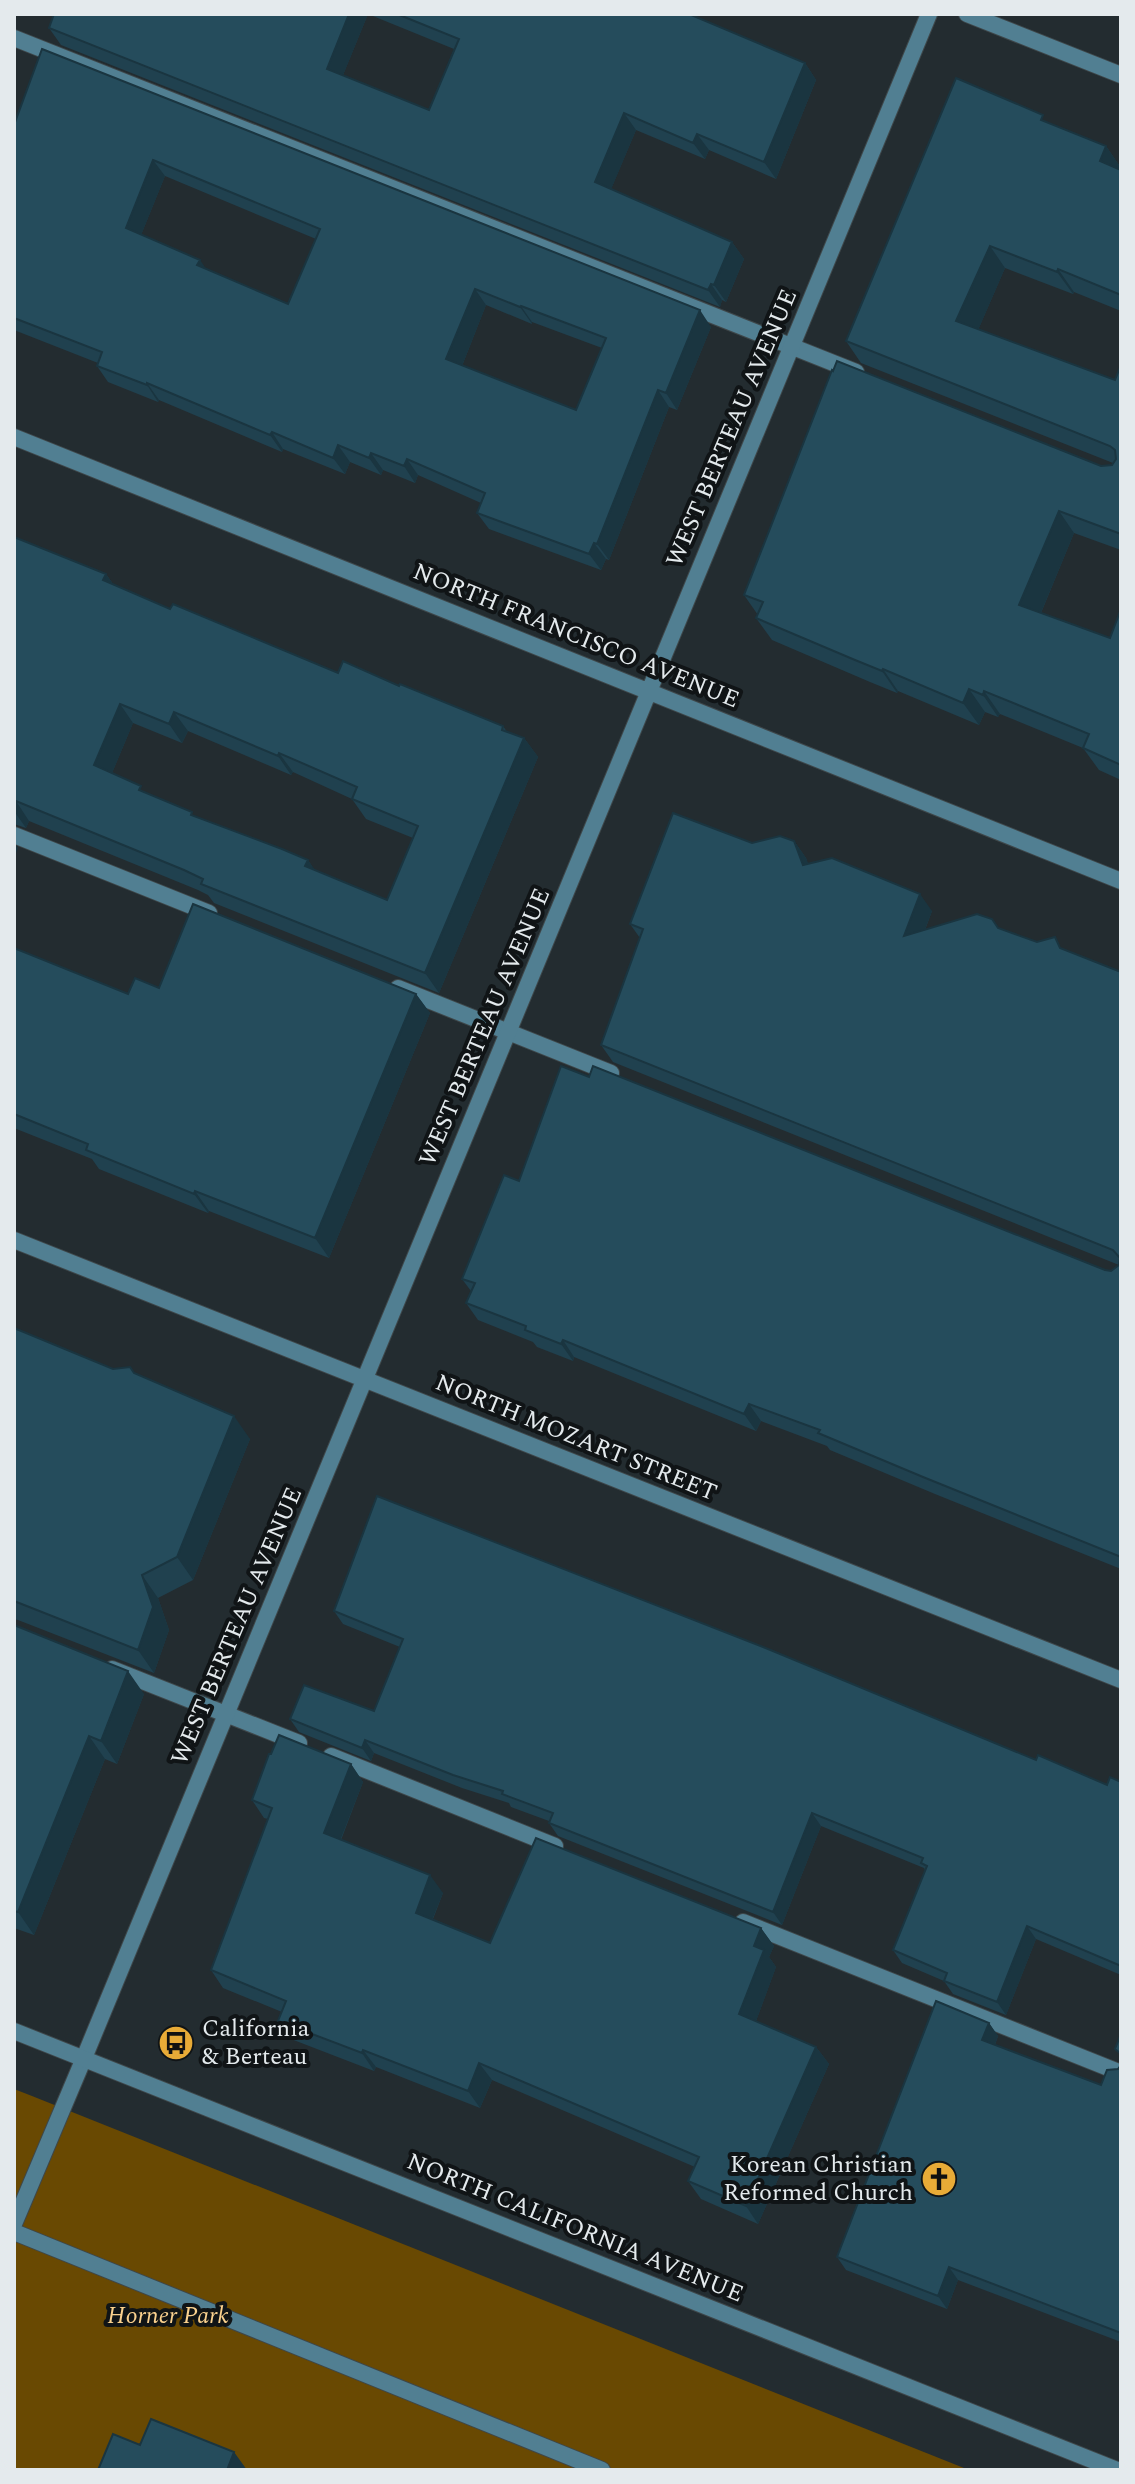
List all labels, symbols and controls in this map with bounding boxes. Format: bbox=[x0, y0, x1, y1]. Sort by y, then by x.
street label: WEST BERTEAU AVENUE bbox=[657, 283, 807, 573]
street label: NORTH FRANCISCO AVENUE bbox=[407, 554, 745, 718]
street label: WEST BERTEAU AVENUE bbox=[410, 882, 560, 1172]
street label: NORTH MOZART STREET bbox=[430, 1365, 722, 1511]
street label: WEST BERTEAU AVENUE bbox=[162, 1481, 312, 1771]
place label: California & Berteau bbox=[202, 2011, 310, 2075]
bus stop icon: California & Berteau bbox=[157, 2024, 195, 2062]
street label: NORTH CALIFORNIA AVENUE bbox=[401, 2144, 749, 2312]
place label: Korean Christian Reformed Church bbox=[723, 2147, 913, 2211]
church icon: Korean Christian Reformed Church bbox=[920, 2160, 958, 2198]
park label: Horner Park bbox=[107, 2298, 229, 2334]

